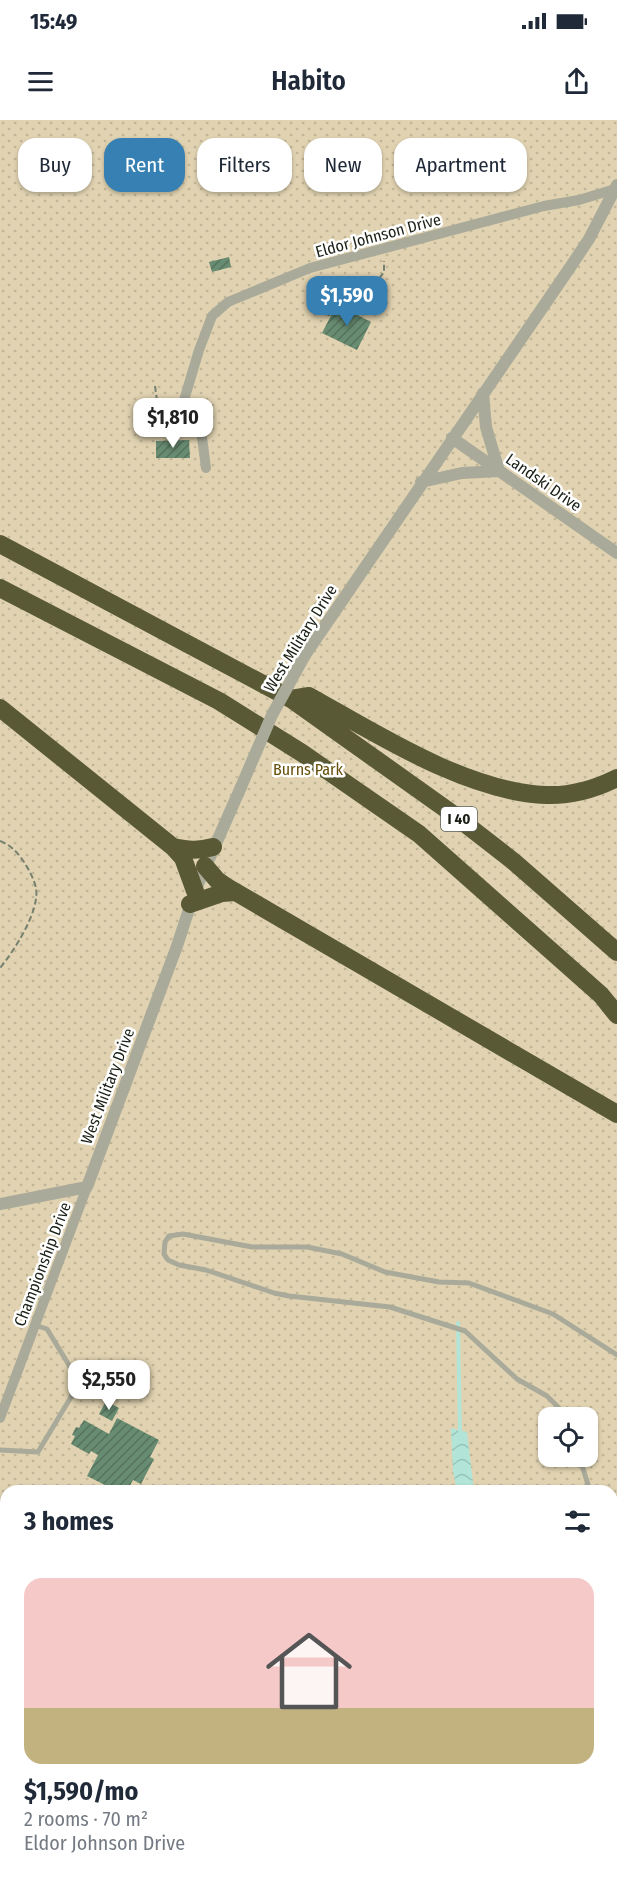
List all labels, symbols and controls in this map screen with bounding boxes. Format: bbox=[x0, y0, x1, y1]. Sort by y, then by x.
text: 15:49 bbox=[30, 8, 77, 35]
icon: menu bbox=[24, 65, 57, 98]
text: Habito bbox=[271, 65, 346, 97]
icon: share bbox=[560, 65, 593, 98]
chip: Buy bbox=[18, 138, 92, 192]
chip: Rent bbox=[104, 138, 185, 192]
chip: Filters bbox=[197, 138, 292, 192]
chip: New bbox=[304, 138, 382, 192]
chip: Apartment bbox=[394, 138, 527, 192]
street label: Eldor Johnson Drive bbox=[313, 210, 443, 261]
pin: $1,590 bbox=[298, 276, 396, 327]
text: $1,590 bbox=[320, 283, 374, 307]
pin: $1,810 bbox=[124, 398, 222, 449]
text: $1,810 bbox=[147, 405, 199, 429]
street label: Landski Drive bbox=[502, 449, 585, 515]
street label: West Military Drive bbox=[260, 581, 341, 695]
park label: Burns Park bbox=[273, 760, 344, 779]
road number: I 40 bbox=[441, 807, 477, 831]
street label: West Military Drive bbox=[77, 1025, 138, 1147]
street label: Championship Drive bbox=[10, 1199, 75, 1329]
pin: $2,550 bbox=[60, 1360, 158, 1411]
text: $2,550 bbox=[82, 1367, 136, 1391]
map controls bbox=[538, 1407, 598, 1467]
button: locate bbox=[538, 1407, 598, 1467]
icon: filters bbox=[561, 1505, 594, 1538]
text: 3 homes bbox=[24, 1506, 114, 1537]
icon: home bbox=[255, 1617, 363, 1725]
text: $1,590/mo bbox=[24, 1776, 138, 1807]
text: 2 rooms · 70 m² bbox=[24, 1807, 148, 1831]
text: Eldor Johnson Drive bbox=[24, 1831, 185, 1855]

